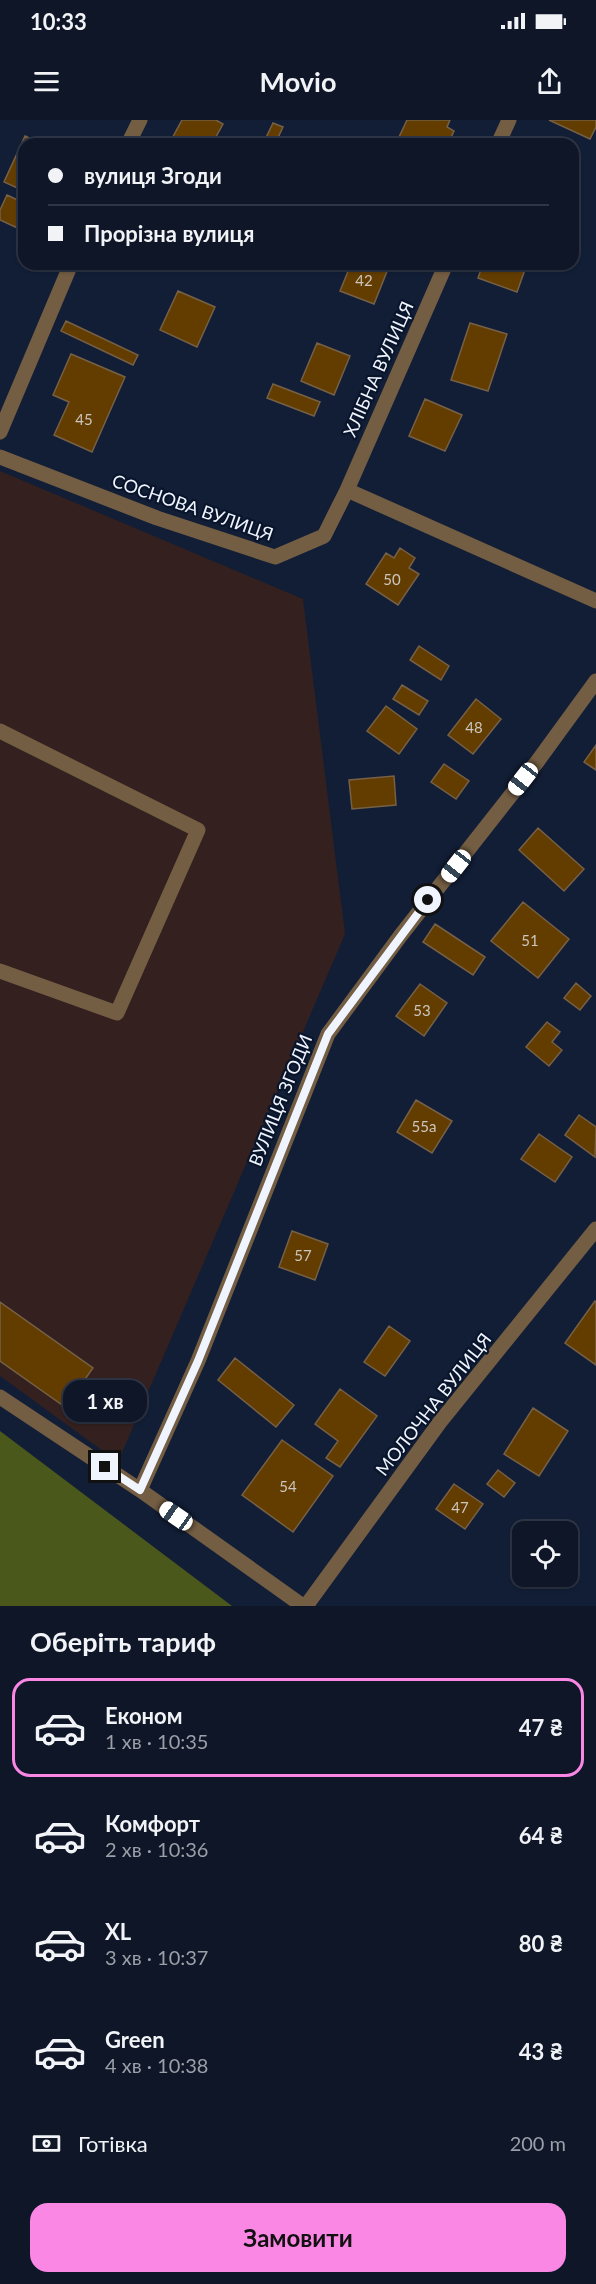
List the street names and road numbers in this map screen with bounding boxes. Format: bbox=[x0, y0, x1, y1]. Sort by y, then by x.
street label: ХЛІБНА ВУЛИЦЯ bbox=[338, 298, 418, 440]
street label: СОСНОВА ВУЛИЦЯ bbox=[110, 469, 276, 545]
street label: ВУЛИЦЯ ЗГОДИ bbox=[244, 1031, 316, 1169]
street label: МОЛОЧНА ВУЛИЦЯ bbox=[370, 1328, 496, 1480]

